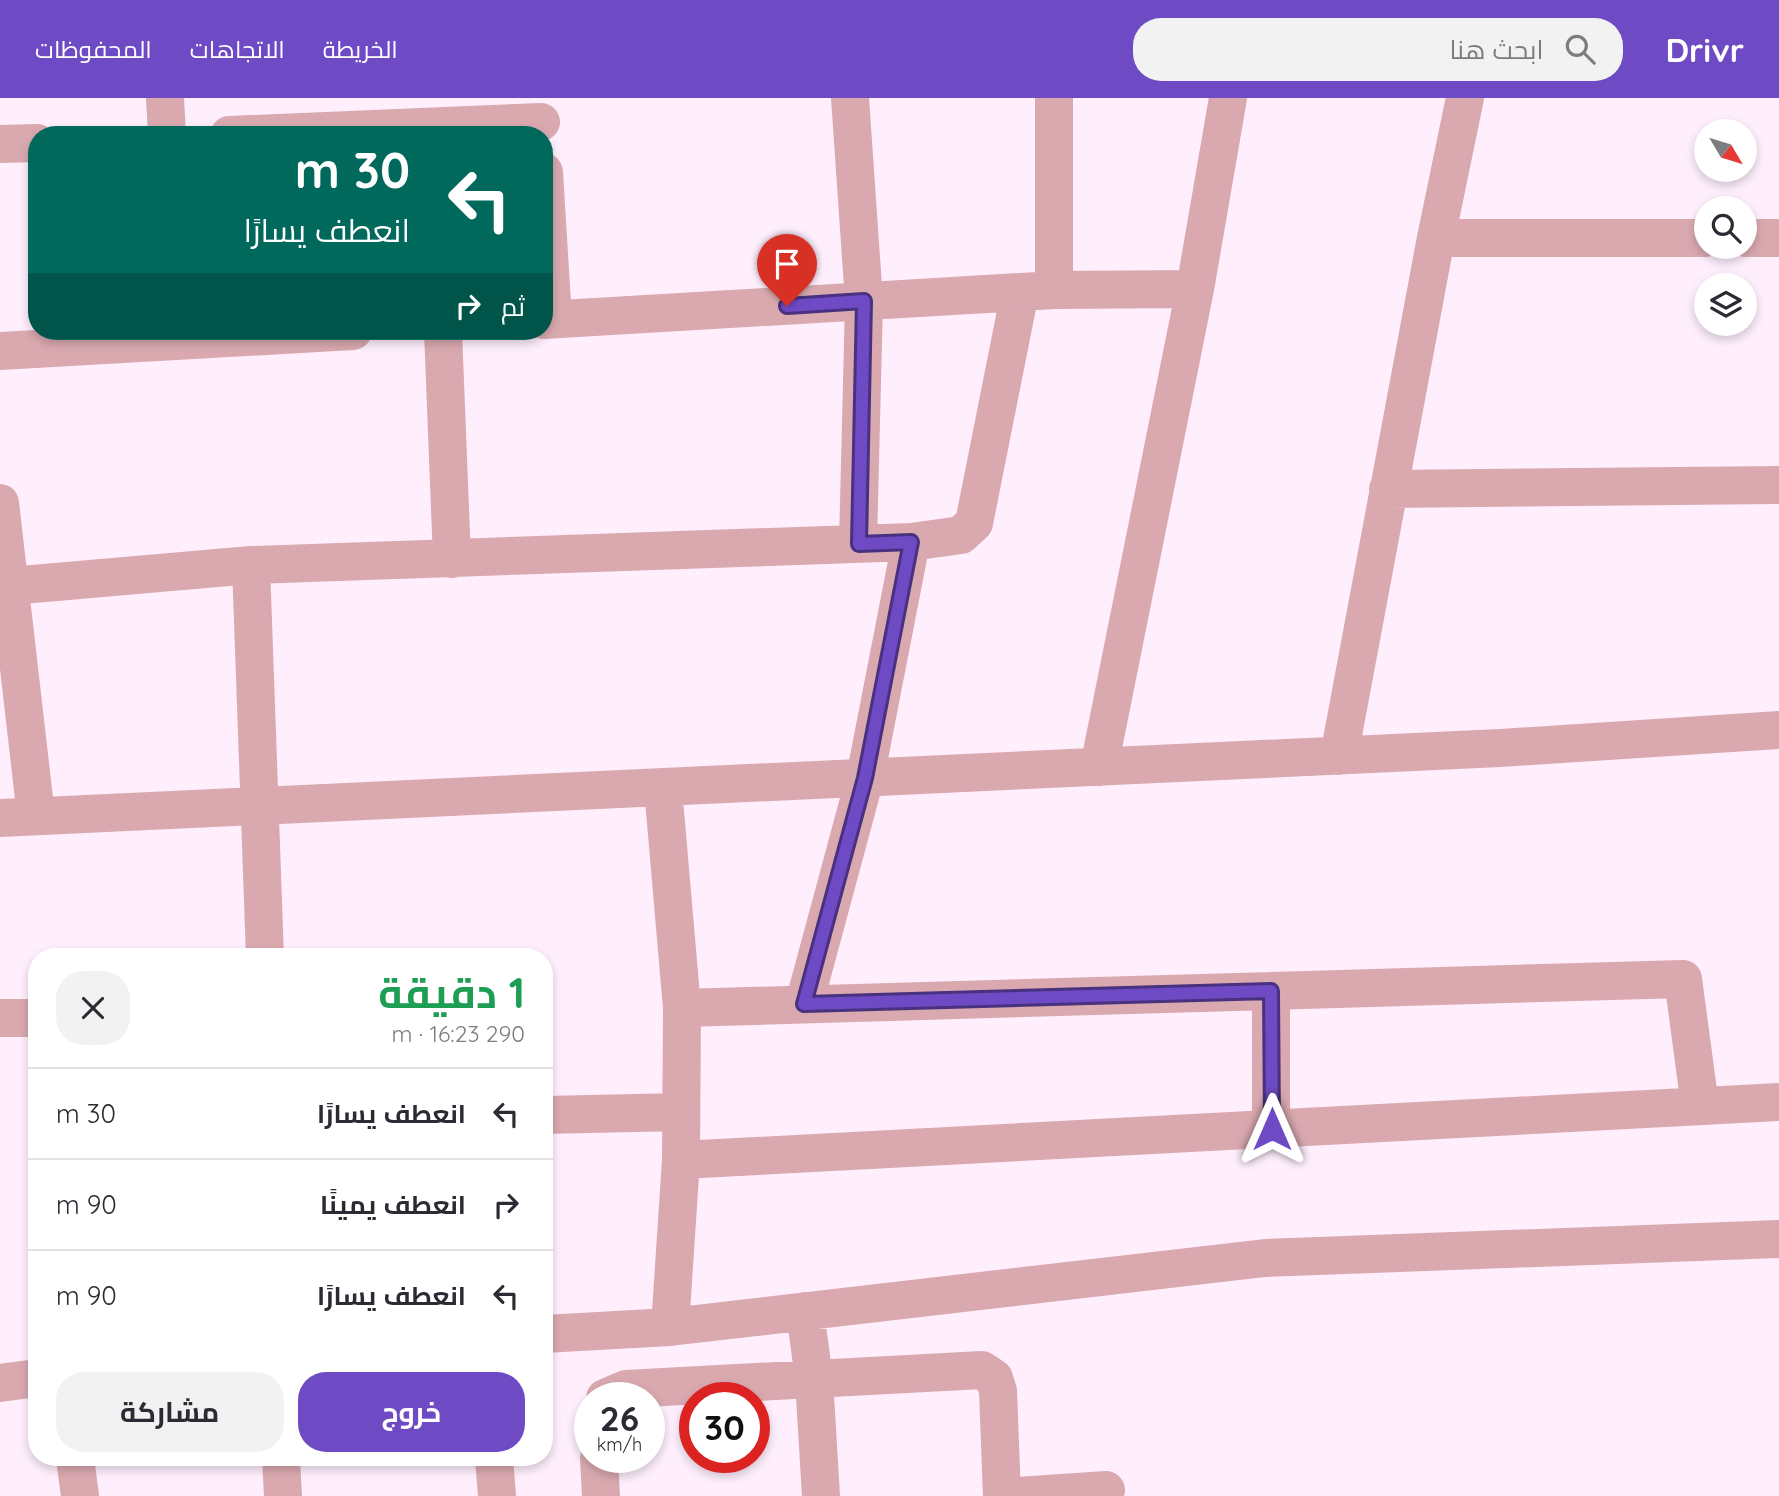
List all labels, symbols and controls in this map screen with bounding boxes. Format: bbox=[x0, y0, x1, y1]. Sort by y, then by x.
search box bbox=[1133, 18, 1623, 81]
text: Drivr bbox=[1665, 29, 1744, 70]
icon: search bbox=[1561, 30, 1599, 68]
text: ابحث هنا bbox=[1449, 33, 1543, 66]
text: المحفوظات bbox=[35, 34, 152, 64]
text: الاتجاهات bbox=[190, 34, 285, 64]
text: الخريطة bbox=[323, 34, 398, 64]
north arrow bbox=[1694, 119, 1757, 182]
map controls bbox=[1694, 119, 1757, 336]
text: 30 m bbox=[295, 139, 410, 200]
icon: left bbox=[434, 154, 525, 245]
button: search bbox=[1694, 196, 1757, 259]
text: انعطف يسارًا bbox=[244, 210, 410, 250]
pin bbox=[757, 234, 817, 306]
icon: arrive bbox=[768, 245, 806, 283]
button: layers bbox=[1694, 273, 1757, 336]
icon: right bbox=[449, 287, 487, 325]
text: ثم bbox=[501, 290, 525, 323]
text: 1 دقيقة bbox=[378, 966, 525, 1019]
button: close bbox=[56, 971, 130, 1045]
text: 290 m · 16:23 bbox=[391, 1019, 525, 1048]
position arrow bbox=[1235, 1092, 1309, 1166]
icon: left bbox=[487, 1095, 525, 1133]
text: 30 m bbox=[56, 1097, 116, 1130]
text: انعطف يسارًا bbox=[317, 1097, 466, 1130]
icon: right bbox=[487, 1186, 525, 1224]
text: 90 m bbox=[56, 1188, 117, 1221]
text: انعطف يمينًا bbox=[320, 1188, 466, 1221]
icon: left bbox=[487, 1277, 525, 1315]
text: 90 m bbox=[56, 1279, 117, 1312]
text: انعطف يسارًا bbox=[317, 1279, 466, 1312]
button: مشاركة bbox=[56, 1372, 284, 1452]
button: خروج bbox=[298, 1372, 525, 1452]
speed limit sign: 30 bbox=[679, 1382, 770, 1473]
text: 26 bbox=[600, 1396, 639, 1440]
text: km/h bbox=[597, 1433, 642, 1456]

